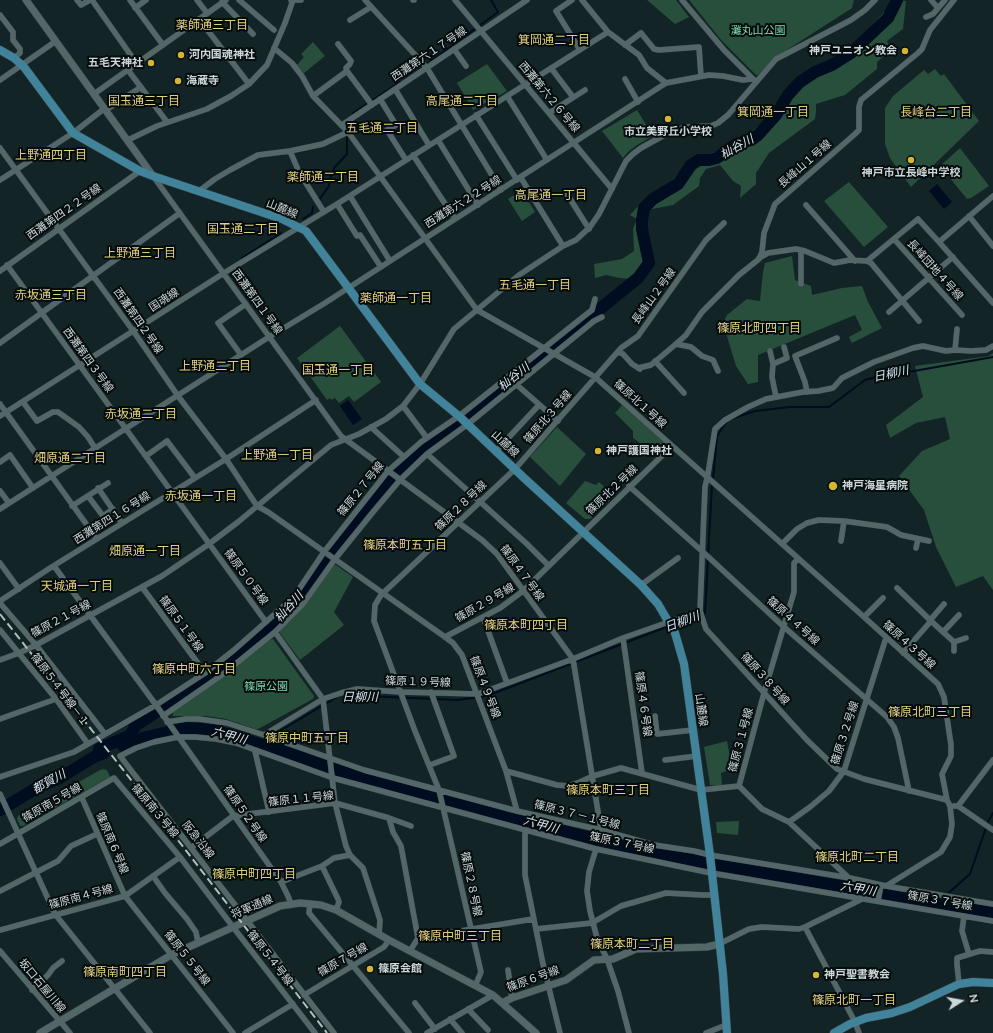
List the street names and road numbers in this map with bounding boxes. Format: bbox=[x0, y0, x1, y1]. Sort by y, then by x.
street label: 西灘第六１７号線 bbox=[389, 24, 469, 84]
street label: 西灘第六２６号線 bbox=[516, 59, 582, 135]
street label: 長峰山１号線 bbox=[776, 137, 834, 191]
street label: 西灘第六２２号線 bbox=[422, 173, 504, 231]
street label: 西灘第四２２号線 bbox=[24, 181, 104, 243]
street label: 山麓線 bbox=[264, 197, 300, 221]
street label: 長峰団地４号線 bbox=[904, 237, 966, 303]
street label: 長峰山２号線 bbox=[629, 265, 679, 327]
street label: 西灘第四１号線 bbox=[229, 267, 285, 337]
street label: 国魂線 bbox=[147, 285, 181, 315]
street label: 西灘第四２号線 bbox=[111, 286, 165, 356]
street label: 西灘第四３号線 bbox=[60, 325, 116, 395]
street label: 篠原北１号線 bbox=[611, 377, 669, 431]
street label: 篠原北３号線 bbox=[521, 388, 575, 446]
street label: 山麓線 bbox=[488, 428, 522, 460]
street label: 篠原２７号線 bbox=[335, 459, 387, 519]
street label: 篠原北２号線 bbox=[584, 462, 640, 518]
street label: 篠原２８号線 bbox=[433, 478, 489, 534]
street label: 西灘第四１６号線 bbox=[71, 489, 153, 547]
street label: 篠原４７号線 bbox=[497, 542, 547, 604]
street label: 篠原５０号線 bbox=[221, 546, 271, 608]
street label: 篠原２９号線 bbox=[453, 581, 517, 625]
street label: 篠原５１号線 bbox=[156, 593, 206, 655]
street label: 篠原４４号線 bbox=[764, 594, 822, 648]
street label: 篠原２１号線 bbox=[29, 598, 93, 640]
street label: 篠原４３号線 bbox=[880, 618, 938, 672]
street label: 篠原３８号線 bbox=[738, 650, 792, 708]
street label: 篠原５４号線－１ bbox=[28, 651, 92, 729]
street label: 篠原４９号線 bbox=[467, 654, 503, 720]
street label: 篠原４６号線 bbox=[632, 670, 654, 738]
street label: 篠原１９号線 bbox=[385, 674, 451, 690]
street label: 山麓線 bbox=[692, 693, 710, 727]
street label: 篠原３２号線 bbox=[829, 700, 861, 766]
street label: 篠原３１号線 bbox=[726, 706, 756, 774]
street label: 篠原南５号線 bbox=[20, 781, 84, 825]
street label: 篠原南３号線 bbox=[129, 781, 181, 841]
street label: 篠原５２号線 bbox=[221, 783, 269, 845]
street label: 篠原１１号線 bbox=[267, 789, 335, 809]
street label: 篠原３７－１号線 bbox=[533, 798, 621, 832]
street label: 篠原南６号線 bbox=[93, 810, 131, 876]
street label: 阪急沿線 bbox=[179, 819, 217, 861]
street label: 篠原３７号線 bbox=[588, 830, 656, 856]
street label: 篠原２８号線 bbox=[458, 850, 484, 918]
street label: 篠原南４号線 bbox=[47, 882, 115, 912]
street label: 篠原３７号線 bbox=[906, 889, 974, 913]
street label: 将軍通線 bbox=[229, 892, 275, 922]
street label: 篠原５５号線 bbox=[161, 928, 213, 988]
street label: 篠原５４号線 bbox=[244, 928, 296, 988]
street label: 篠原７号線 bbox=[316, 941, 370, 979]
street label: 坂口石屋川線 bbox=[16, 956, 68, 1016]
street label: 篠原６号線 bbox=[505, 963, 561, 995]

